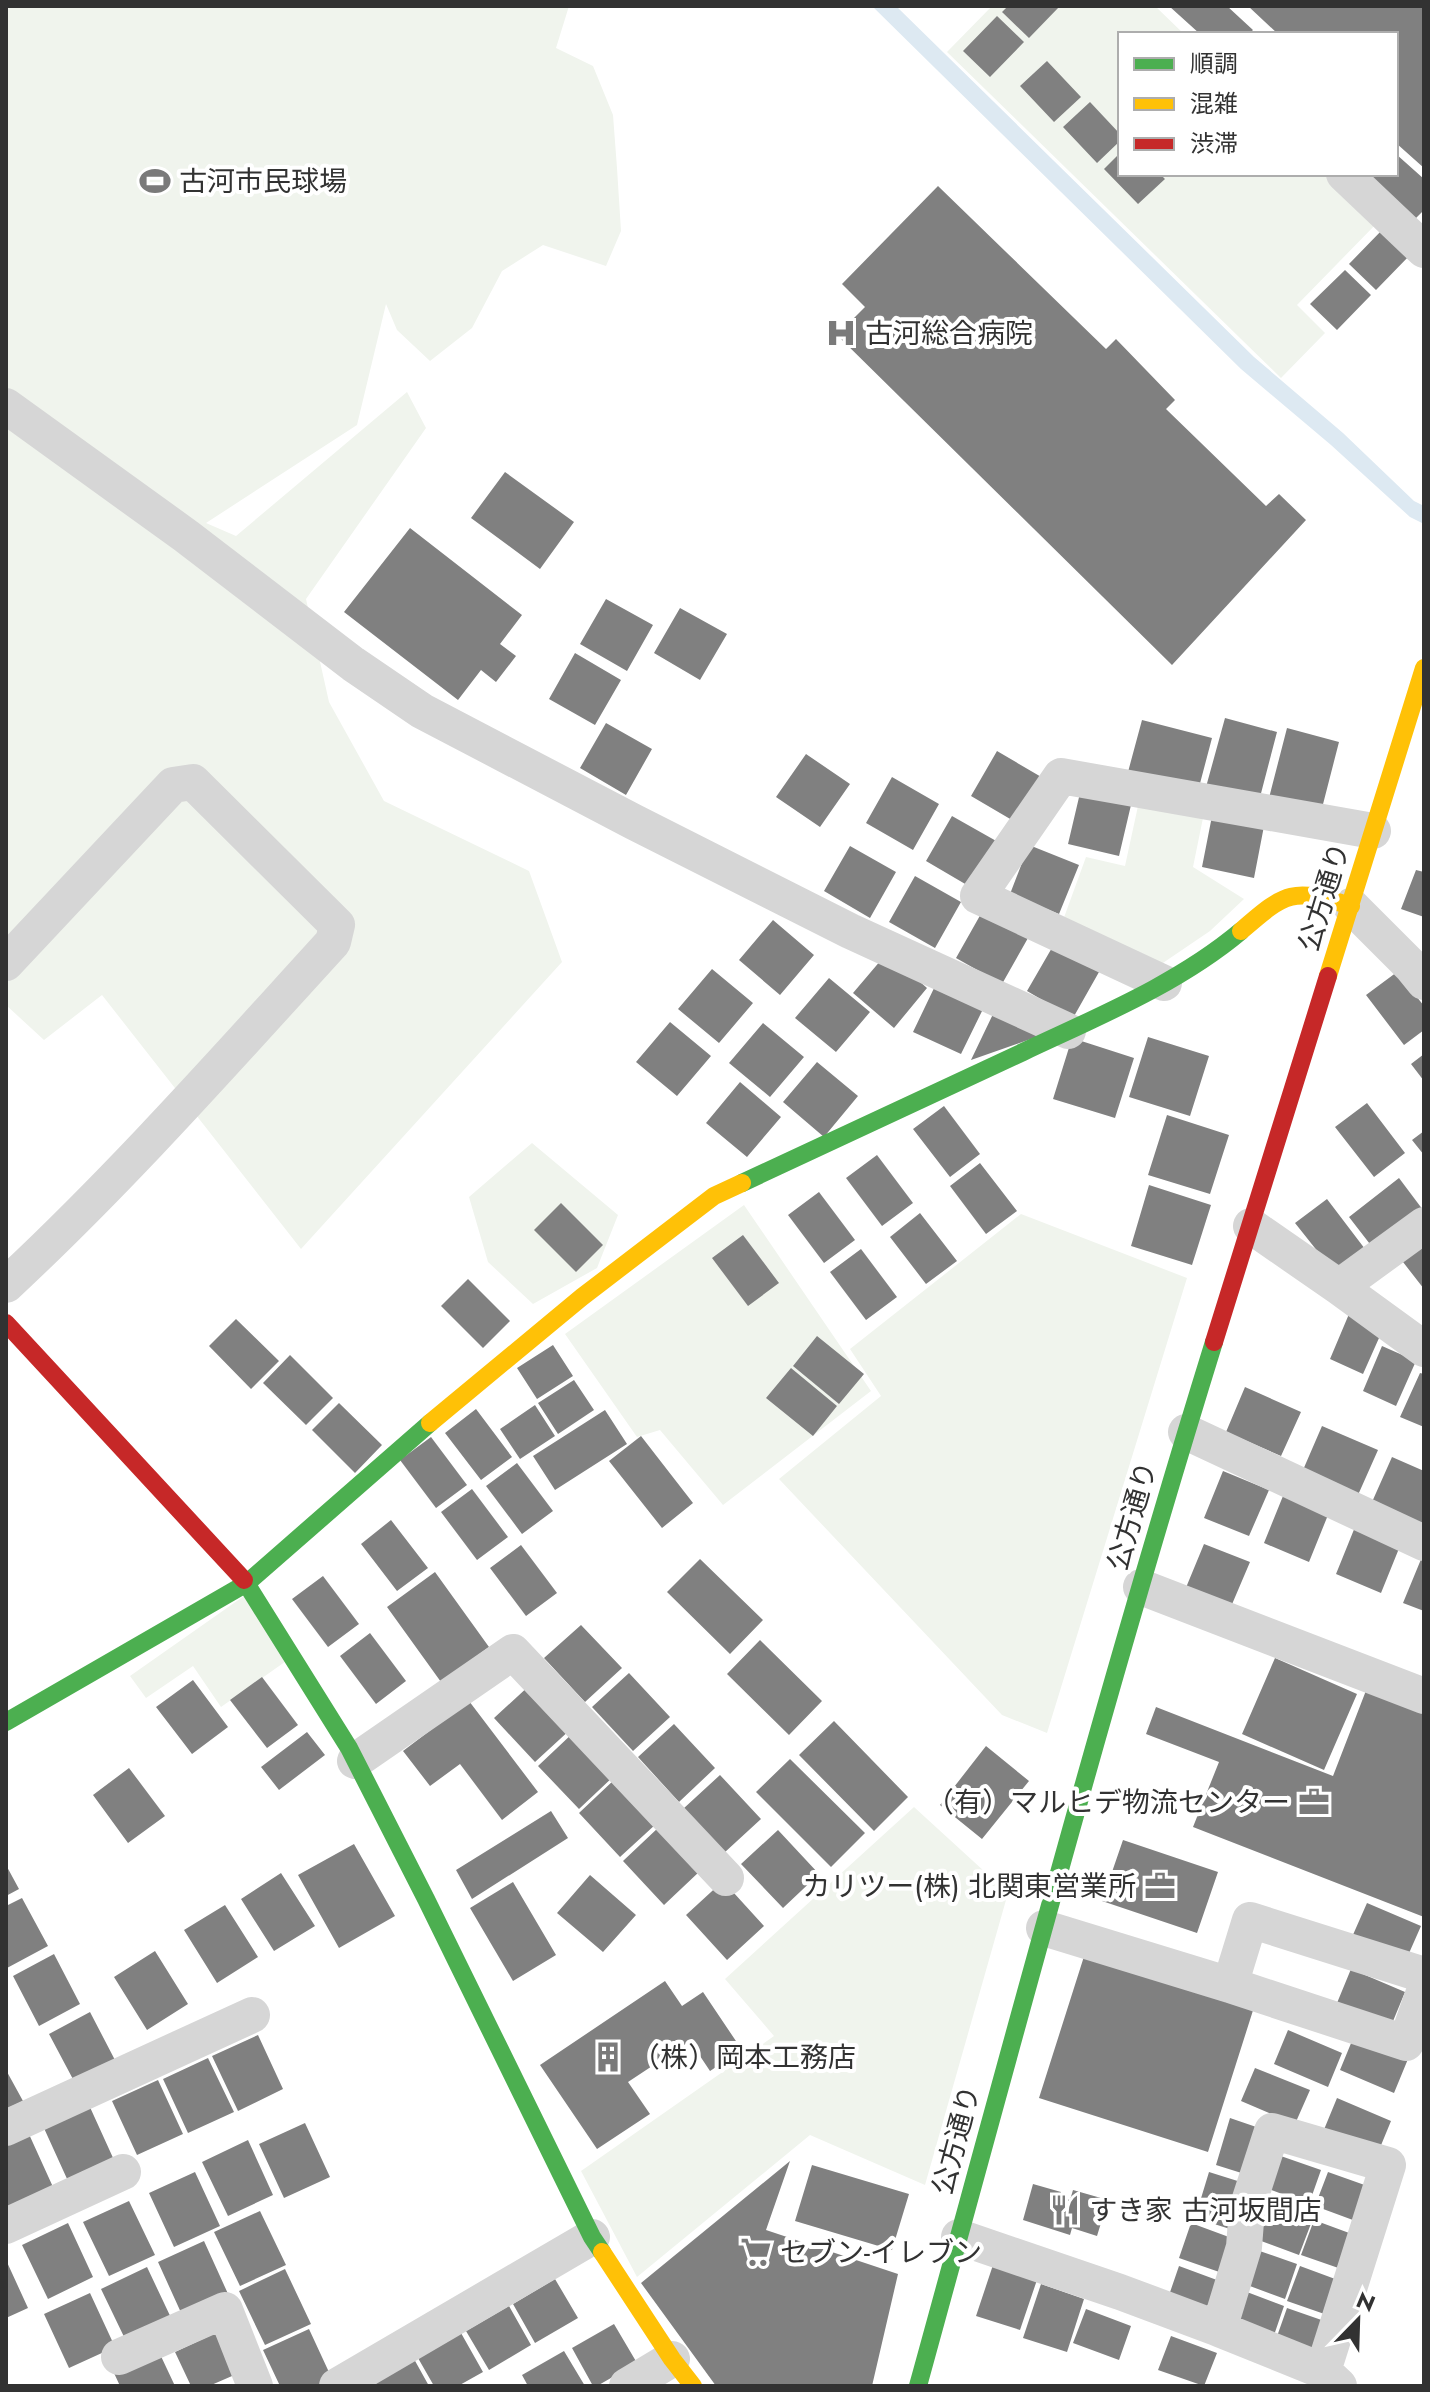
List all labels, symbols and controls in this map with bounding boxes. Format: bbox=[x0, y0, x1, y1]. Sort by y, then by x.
legend bbox=[1118, 32, 1398, 176]
text: 順調 bbox=[1190, 46, 1238, 81]
text: 混雑 bbox=[1190, 86, 1238, 121]
text: 渋滞 bbox=[1190, 126, 1238, 161]
place label: 古河市民球場 bbox=[179, 161, 347, 202]
sports icon: 古河市民球場 bbox=[138, 164, 172, 198]
place label: 古河総合病院 bbox=[865, 313, 1033, 354]
hospital icon: 古河総合病院 bbox=[824, 316, 858, 350]
street label: 公方通り bbox=[1288, 837, 1360, 957]
street label: 公方通り bbox=[1097, 1457, 1167, 1575]
place label: （有）マルヒデ物流センター bbox=[926, 1782, 1290, 1823]
office icon: （有）マルヒデ物流センター bbox=[1297, 1785, 1331, 1819]
place label: カリツー(株) 北関東営業所 bbox=[802, 1866, 1136, 1907]
office icon: カリツー(株) 北関東営業所 bbox=[1143, 1869, 1177, 1903]
place label: （株）岡本工務店 bbox=[632, 2037, 856, 2078]
building icon: （株）岡本工務店 bbox=[591, 2040, 625, 2074]
street label: 公方通り bbox=[922, 2081, 990, 2199]
place label: すき家 古河坂間店 bbox=[1089, 2190, 1321, 2231]
restaurant icon: すき家 古河坂間店 bbox=[1048, 2193, 1082, 2227]
place label: セブン-イレブン bbox=[780, 2232, 982, 2273]
supermarket icon: セブン-イレブン bbox=[739, 2235, 773, 2269]
north arrow bbox=[1318, 2280, 1398, 2360]
text: N bbox=[1352, 2283, 1380, 2320]

